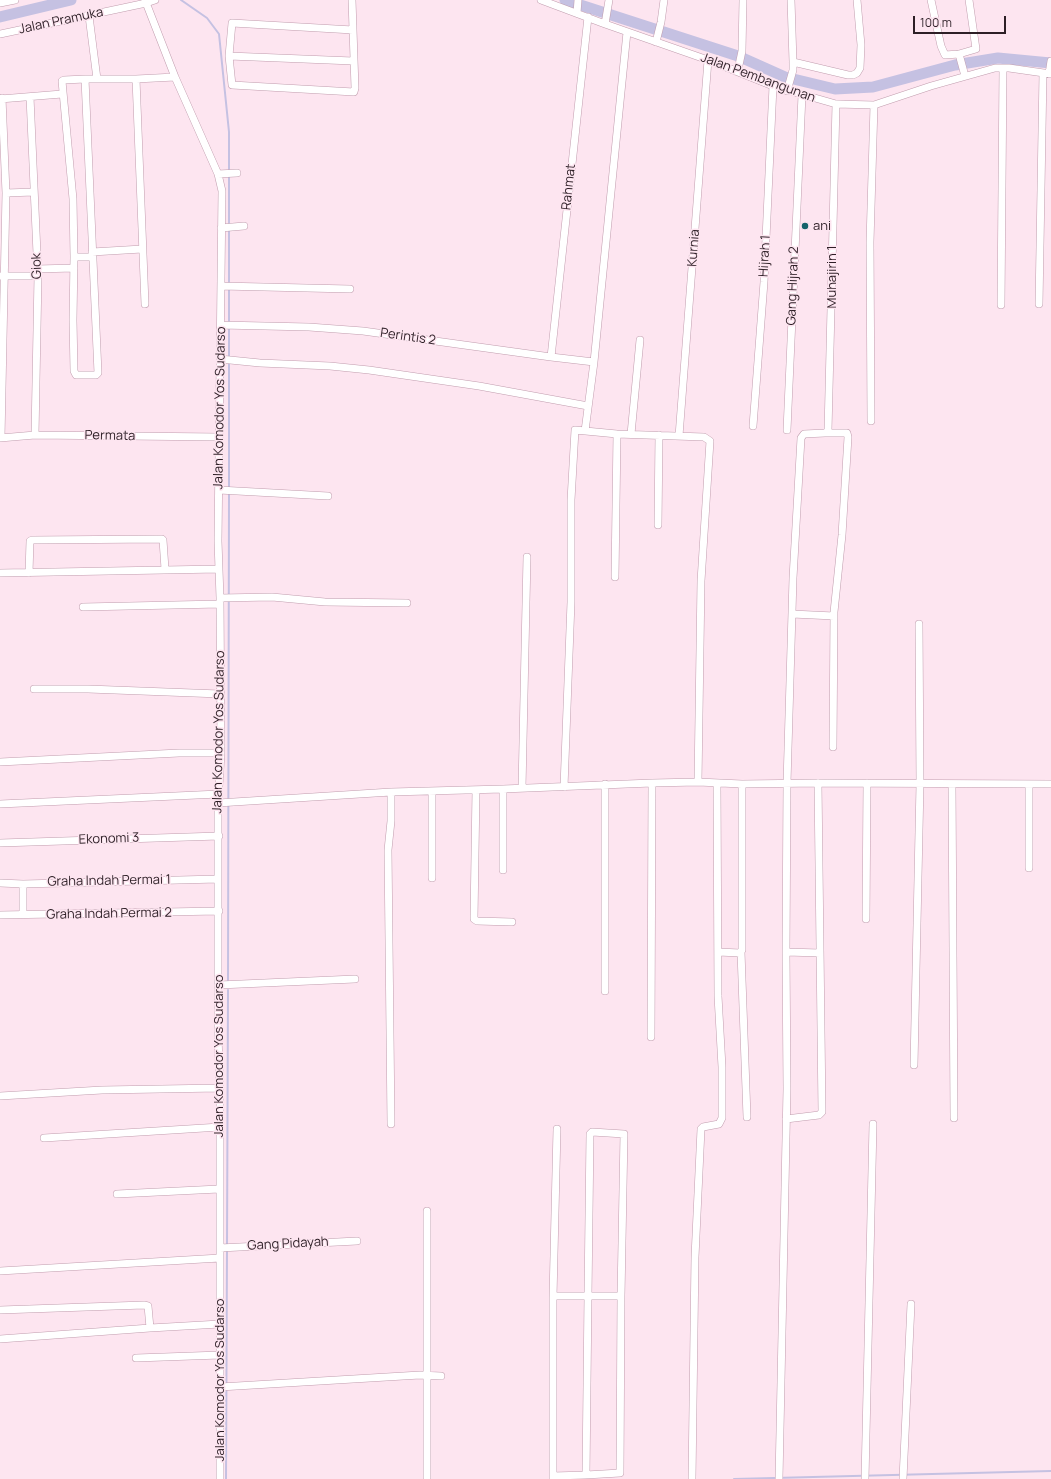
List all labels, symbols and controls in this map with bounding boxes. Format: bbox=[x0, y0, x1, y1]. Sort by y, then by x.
street label: Jalan Pramuka bbox=[17, 4, 105, 38]
scale bar bbox=[915, 8, 1008, 34]
text: 100 m bbox=[920, 14, 952, 31]
street label: Jalan Pembangunan bbox=[699, 50, 817, 106]
street label: Rahmat bbox=[559, 163, 579, 211]
place label: ani bbox=[813, 218, 831, 234]
marker: ani bbox=[800, 221, 810, 231]
street label: Kurnia bbox=[685, 229, 703, 267]
street label: Hijrah 1 bbox=[756, 235, 774, 277]
street label: Gang Hijrah 2 bbox=[784, 246, 802, 326]
street label: Muhajirin 1 bbox=[824, 246, 840, 308]
street label: Giok bbox=[29, 253, 45, 279]
street label: Perintis 2 bbox=[379, 325, 437, 349]
street label: Jalan Komodor Yos Sudarso bbox=[211, 326, 229, 490]
street label: Permata bbox=[84, 428, 136, 444]
street label: Jalan Komodor Yos Sudarso bbox=[210, 650, 228, 814]
street label: Ekonomi 3 bbox=[78, 830, 140, 848]
street label: Graha Indah Permai 1 bbox=[47, 872, 171, 890]
street label: Graha Indah Permai 2 bbox=[46, 905, 172, 923]
street label: Jalan Komodor Yos Sudarso bbox=[211, 975, 227, 1137]
street label: Gang Pidayah bbox=[247, 1234, 329, 1254]
street label: Jalan Komodor Yos Sudarso bbox=[212, 1299, 228, 1461]

